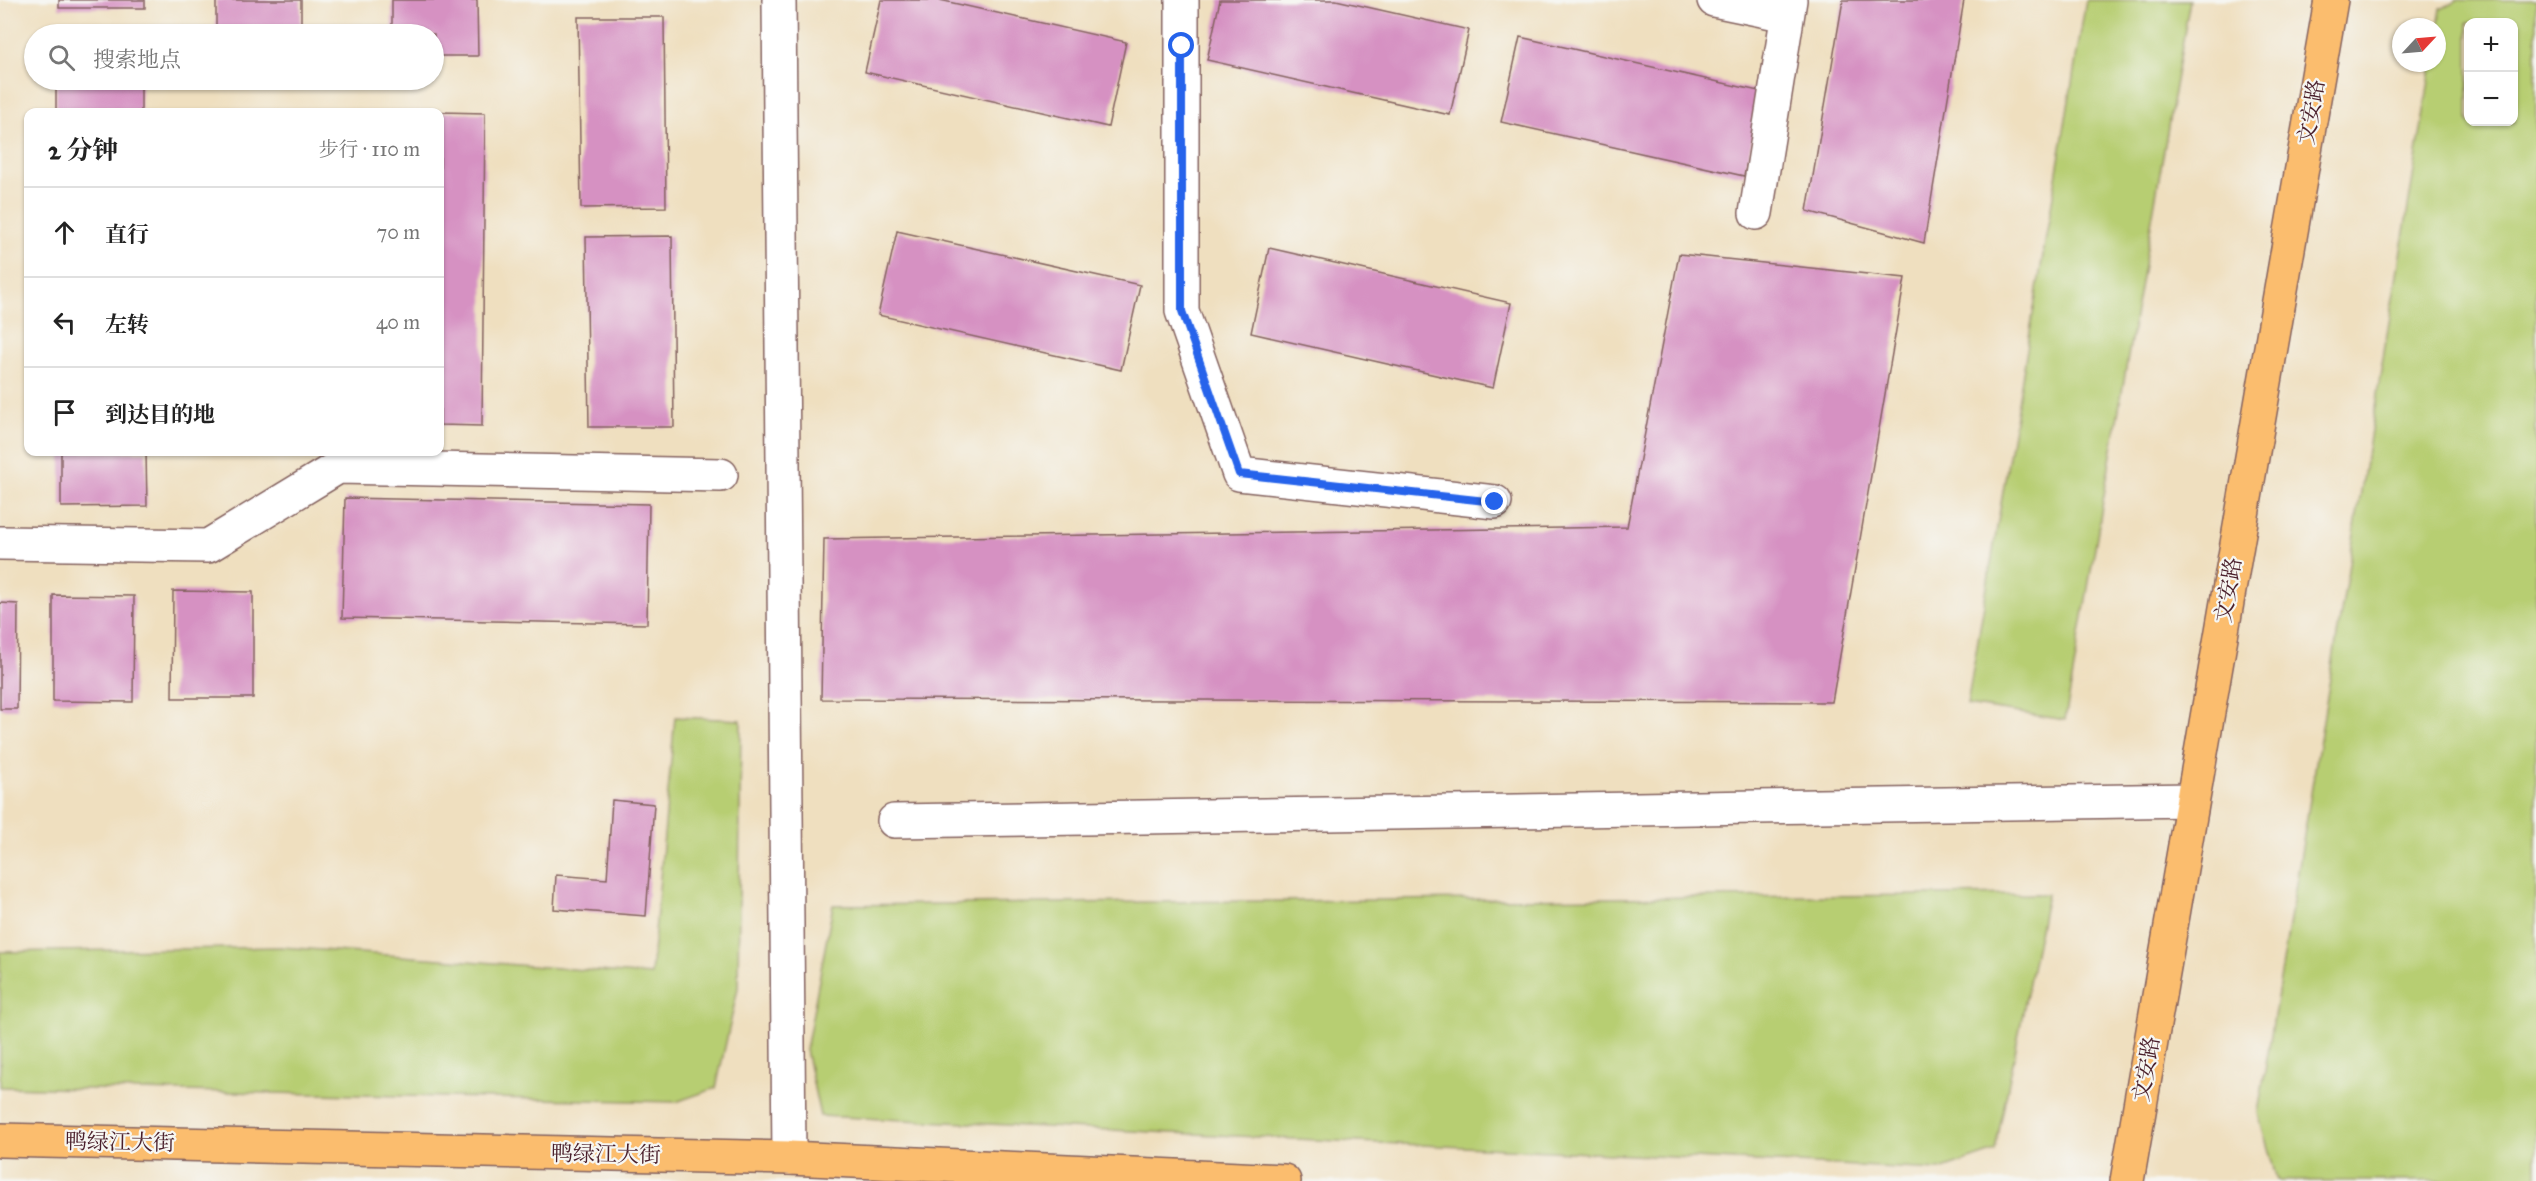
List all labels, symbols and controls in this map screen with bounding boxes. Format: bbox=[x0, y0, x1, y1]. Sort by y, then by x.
north arrow bbox=[2392, 18, 2446, 72]
map controls bbox=[2464, 18, 2518, 126]
button: + bbox=[2464, 18, 2518, 72]
search box bbox=[24, 24, 444, 90]
route start bbox=[1168, 32, 1194, 58]
icon: search bbox=[45, 41, 78, 74]
text: 搜索地点 bbox=[93, 46, 181, 73]
button: − bbox=[2464, 72, 2518, 126]
street label: 文安路 bbox=[2292, 77, 2330, 147]
text: 2 分钟 bbox=[48, 134, 118, 166]
text: 步行 · 110 m bbox=[319, 137, 420, 161]
icon: ahead bbox=[48, 216, 81, 249]
text: 70 m bbox=[377, 220, 420, 244]
text: 直行 bbox=[105, 221, 149, 248]
icon: left bbox=[48, 306, 81, 339]
text: 40 m bbox=[376, 310, 420, 334]
text: 左转 bbox=[105, 311, 149, 338]
icon: arrive bbox=[48, 396, 81, 429]
text: 到达目的地 bbox=[105, 401, 215, 428]
route end bbox=[1481, 488, 1507, 514]
street label: 文安路 bbox=[2209, 555, 2247, 625]
street label: 文安路 bbox=[2127, 1034, 2165, 1104]
street label: 鸭绿江大街 bbox=[65, 1128, 175, 1156]
street label: 鸭绿江大街 bbox=[551, 1140, 661, 1168]

